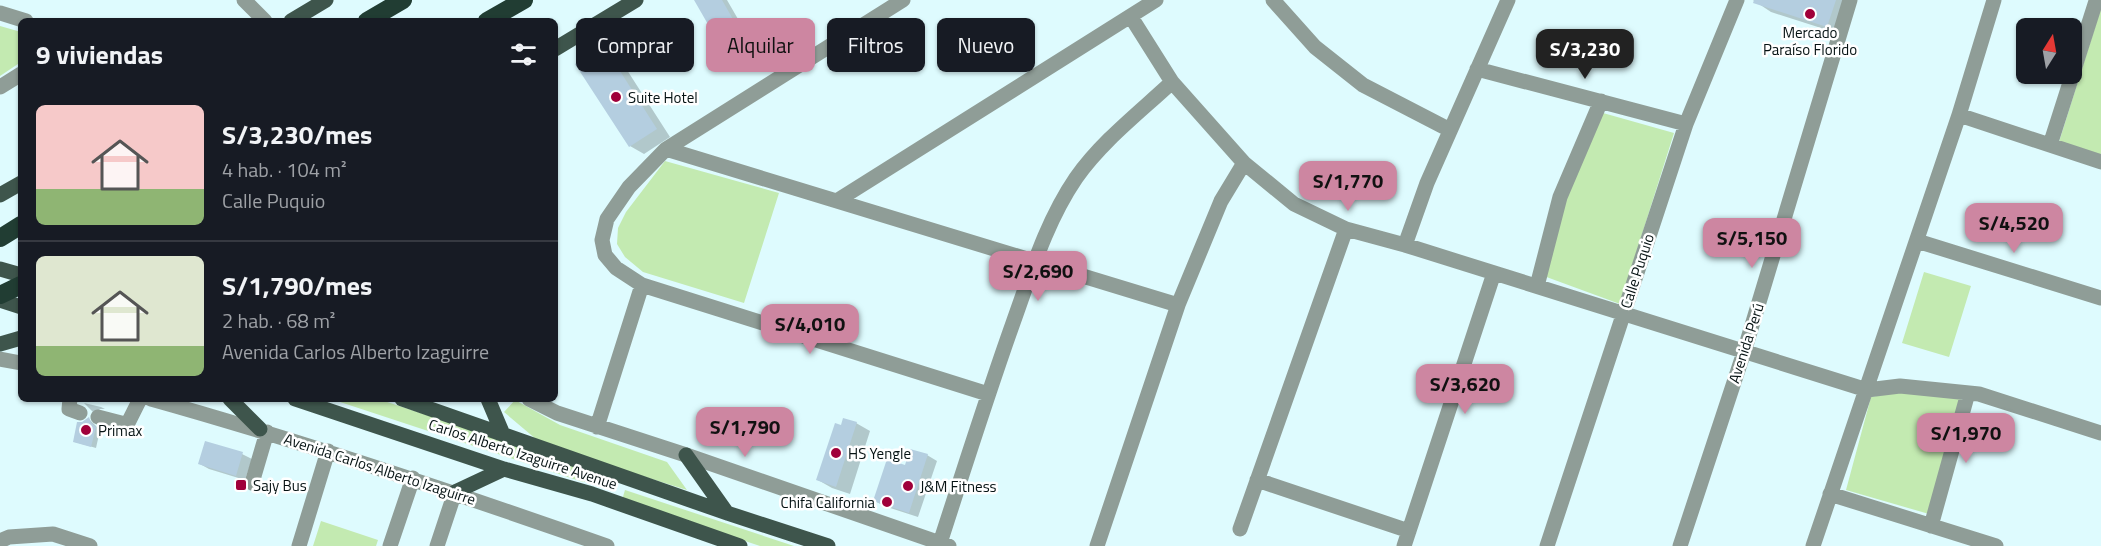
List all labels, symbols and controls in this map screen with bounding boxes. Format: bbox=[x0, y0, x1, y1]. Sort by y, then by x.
marker: Mercado Paraíso Florido bbox=[1803, 7, 1817, 21]
chip: Comprar bbox=[576, 18, 694, 72]
chip: Alquilar bbox=[706, 18, 815, 72]
chip: Filtros bbox=[827, 18, 925, 72]
chip: Nuevo bbox=[937, 18, 1035, 72]
north arrow bbox=[2016, 18, 2082, 84]
map controls bbox=[2016, 18, 2082, 84]
place label: Mercado Paraíso Florido bbox=[1763, 21, 1857, 61]
pin: S/3,230 bbox=[1530, 29, 1640, 80]
text: S/3,230 bbox=[1550, 33, 1620, 64]
text: 9 viviendas bbox=[36, 35, 163, 74]
icon: filters bbox=[507, 38, 540, 71]
place label: Suite Hotel bbox=[628, 86, 698, 109]
marker: Suite Hotel bbox=[609, 90, 623, 104]
text: S/3,230/mes bbox=[222, 115, 372, 154]
icon: home bbox=[84, 129, 156, 201]
text: 4 hab. · 104 m² bbox=[222, 154, 347, 185]
pin: S/1,770 bbox=[1293, 161, 1403, 212]
text: S/1,770 bbox=[1313, 165, 1383, 196]
text: Calle Puquio bbox=[222, 185, 325, 216]
pin: S/4,520 bbox=[1959, 203, 2069, 254]
text: S/4,520 bbox=[1979, 207, 2049, 238]
pin: S/5,150 bbox=[1697, 218, 1807, 269]
text: S/5,150 bbox=[1717, 222, 1787, 253]
street label: Calle Puquio bbox=[1614, 231, 1660, 311]
pin: S/2,690 bbox=[983, 251, 1093, 302]
text: S/2,690 bbox=[1003, 255, 1073, 286]
text: S/1,790/mes bbox=[222, 266, 372, 305]
icon: home bbox=[84, 280, 156, 352]
street label: Avenida Perú bbox=[1722, 300, 1770, 386]
pin: S/4,010 bbox=[755, 304, 865, 355]
text: 2 hab. · 68 m² bbox=[222, 305, 335, 336]
text: S/4,010 bbox=[775, 308, 845, 339]
text: Avenida Carlos Alberto Izaguirre bbox=[222, 336, 489, 367]
pin: S/3,620 bbox=[1410, 364, 1520, 415]
text: S/3,620 bbox=[1430, 368, 1500, 399]
pin: S/1,790 bbox=[690, 407, 800, 458]
text: S/1,790 bbox=[710, 411, 780, 442]
street label: Carlos Alberto Izaguirre Avenue bbox=[426, 413, 620, 495]
pin: S/1,970 bbox=[1911, 413, 2021, 464]
text: S/1,970 bbox=[1931, 417, 2001, 448]
place label: Primax bbox=[98, 419, 142, 442]
marker: Primax bbox=[79, 423, 93, 437]
street label: Avenida Carlos Alberto Izaguirre bbox=[281, 427, 479, 511]
place label: HS Yengle bbox=[848, 442, 911, 465]
marker: HS Yengle bbox=[829, 446, 843, 460]
place label: Sajy Bus bbox=[253, 474, 307, 497]
place label: J&M Fitness bbox=[920, 475, 997, 498]
marker: Sajy Bus bbox=[234, 478, 248, 492]
marker: J&M Fitness bbox=[901, 479, 915, 493]
place label: Chifa California bbox=[780, 491, 875, 514]
marker: Chifa California bbox=[880, 495, 894, 509]

